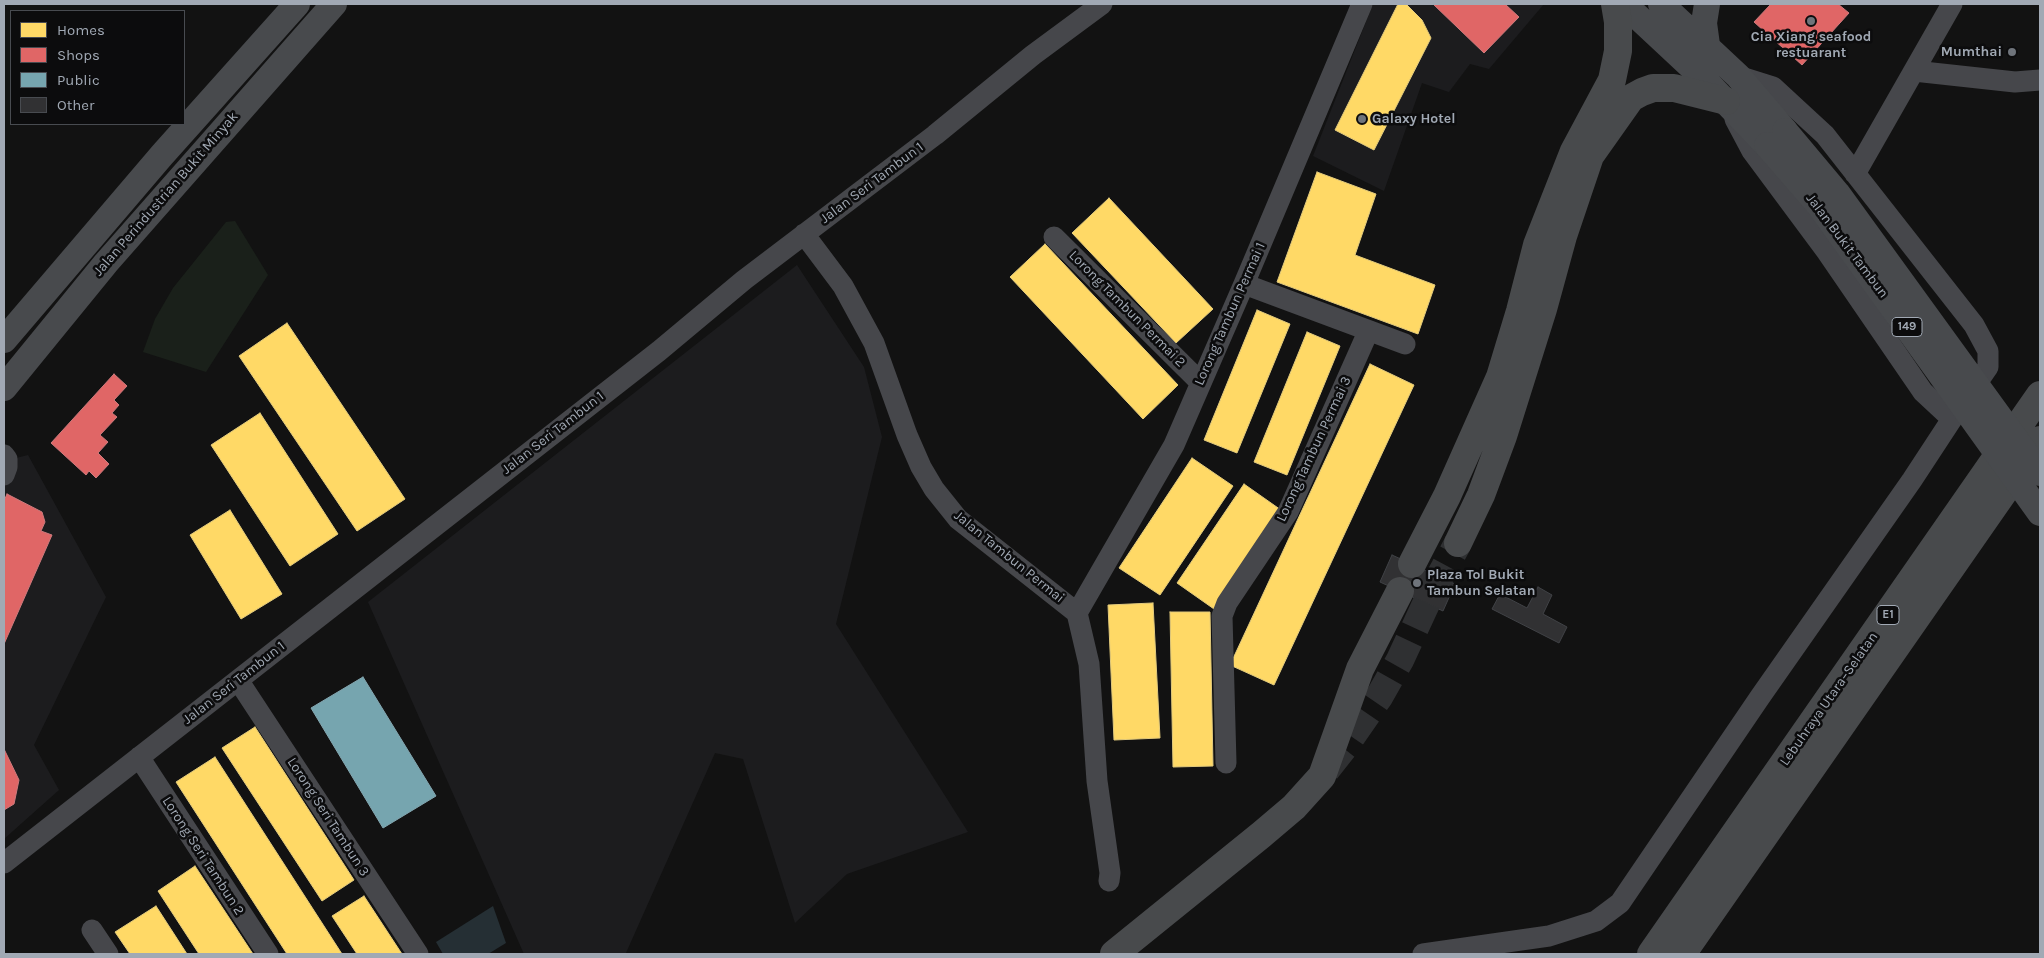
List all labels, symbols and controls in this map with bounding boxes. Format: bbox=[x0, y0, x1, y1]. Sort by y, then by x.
legend bbox=[10, 10, 185, 125]
marker: Cia Xiang seafood restuarant bbox=[1805, 15, 1817, 27]
text: Homes bbox=[57, 21, 105, 39]
place label: Cia Xiang seafood restuarant bbox=[1751, 29, 1871, 62]
place label: Mumthai bbox=[1941, 44, 2002, 60]
text: Shops bbox=[57, 46, 100, 64]
marker: Mumthai bbox=[2006, 46, 2018, 58]
text: Public bbox=[57, 71, 100, 89]
text: Other bbox=[57, 96, 95, 114]
street label: Jalan Perindustrian Bukit Minyak bbox=[90, 109, 242, 279]
place label: Galaxy Hotel bbox=[1372, 111, 1455, 127]
marker: Galaxy Hotel bbox=[1356, 113, 1368, 125]
street label: Jalan Seri Tambun 1 bbox=[817, 139, 927, 227]
street label: Jalan Bukit Tambun bbox=[1802, 190, 1892, 302]
street label: Lorong Tambun Permai 1 bbox=[1191, 240, 1269, 388]
street label: Lorong Tambun Permai 2 bbox=[1065, 247, 1189, 371]
road number: 149 bbox=[1892, 318, 1922, 337]
street label: Lorong Tambun Permai 3 bbox=[1273, 374, 1355, 524]
street label: Jalan Seri Tambun 1 bbox=[499, 388, 607, 478]
street label: Jalan Tambun Permai bbox=[951, 507, 1067, 607]
place label: Plaza Tol Bukit Tambun Selatan bbox=[1427, 567, 1535, 600]
marker: Plaza Tol Bukit Tambun Selatan bbox=[1411, 577, 1423, 589]
road number: E1 bbox=[1877, 606, 1899, 624]
street label: Lebuhraya Utara–Selatan bbox=[1776, 629, 1882, 769]
street label: Jalan Seri Tambun 1 bbox=[180, 638, 288, 728]
street label: Lorong Seri Tambun 3 bbox=[283, 754, 373, 880]
street label: Lorong Seri Tambun 2 bbox=[158, 794, 248, 918]

